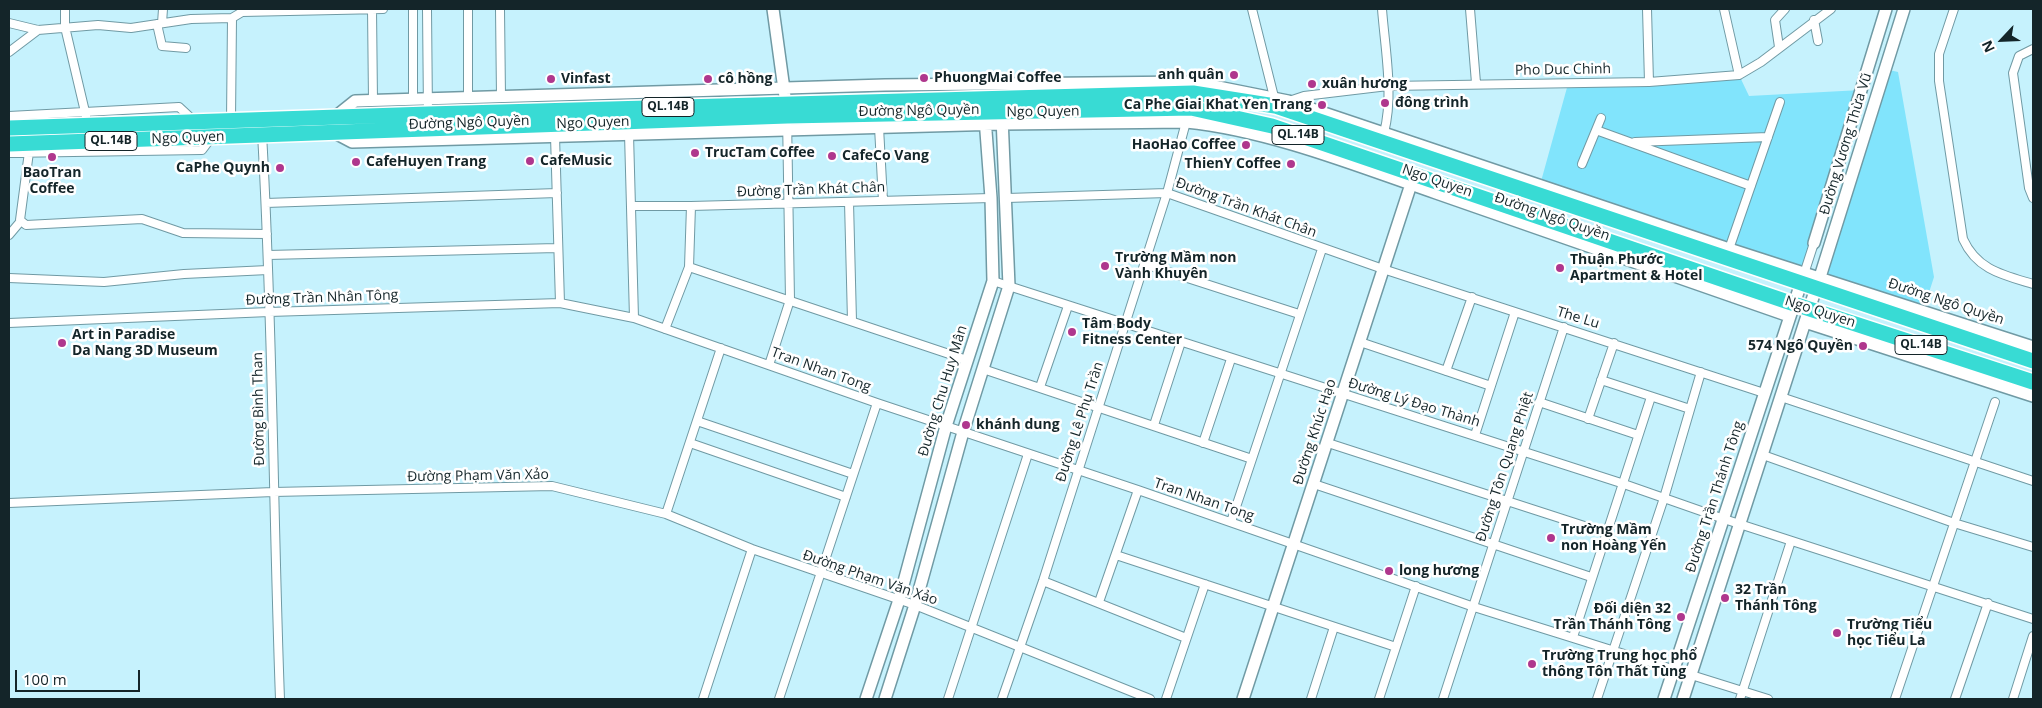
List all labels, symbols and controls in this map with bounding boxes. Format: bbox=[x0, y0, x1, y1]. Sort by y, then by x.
north arrow bbox=[1977, 15, 2027, 65]
text: N bbox=[1977, 37, 1999, 56]
street label: Pho Duc Chinh bbox=[1515, 61, 1611, 79]
place label: anh quân bbox=[1158, 67, 1224, 83]
marker: anh quân bbox=[1228, 69, 1240, 81]
place label: PhuongMai Coffee bbox=[934, 70, 1062, 86]
place label: Vinfast bbox=[561, 71, 610, 87]
place label: cô hồng bbox=[718, 71, 772, 87]
street label: Đường Vương Thừa Vũ bbox=[1816, 71, 1876, 217]
marker: PhuongMai Coffee bbox=[918, 72, 930, 84]
marker: Vinfast bbox=[545, 73, 557, 85]
marker: cô hồng bbox=[702, 73, 714, 85]
place label: xuân hương bbox=[1322, 76, 1407, 92]
marker: xuân hương bbox=[1306, 78, 1318, 90]
place label: đông trình bbox=[1395, 95, 1469, 111]
place label: Ca Phe Giai Khat Yen Trang bbox=[1124, 97, 1312, 113]
marker: đông trình bbox=[1379, 97, 1391, 109]
road number: QL.14B bbox=[642, 98, 694, 116]
marker: Ca Phe Giai Khat Yen Trang bbox=[1316, 99, 1328, 111]
street label: Đường Ngô Quyền bbox=[858, 102, 980, 120]
street label: Ngo Quyen bbox=[1006, 103, 1080, 121]
street label: Đường Ngô Quyền bbox=[408, 112, 530, 134]
street label: Ngo Quyen bbox=[556, 113, 630, 133]
road number: QL.14B bbox=[1272, 126, 1324, 144]
street label: Ngo Quyen bbox=[151, 128, 225, 148]
road number: QL.14B bbox=[85, 132, 137, 150]
place label: HaoHao Coffee bbox=[1132, 137, 1236, 153]
marker: HaoHao Coffee bbox=[1240, 139, 1252, 151]
place label: TrucTam Coffee bbox=[705, 145, 815, 161]
marker: TrucTam Coffee bbox=[689, 147, 701, 159]
place label: CafeCo Vang bbox=[842, 148, 929, 164]
marker: CafeCo Vang bbox=[826, 150, 838, 162]
marker: BaoTran Coffee bbox=[46, 151, 58, 163]
place label: CafeMusic bbox=[540, 153, 612, 169]
place label: CafeHuyen Trang bbox=[366, 154, 486, 170]
marker: CafeMusic bbox=[524, 155, 536, 167]
marker: CafeHuyen Trang bbox=[350, 156, 362, 168]
place label: ThienY Coffee bbox=[1185, 156, 1281, 172]
marker: ThienY Coffee bbox=[1285, 158, 1297, 170]
place label: CaPhe Quynh bbox=[176, 160, 270, 176]
street label: Ngo Quyen bbox=[1400, 161, 1474, 201]
marker: CaPhe Quynh bbox=[274, 162, 286, 174]
place label: BaoTran Coffee bbox=[23, 165, 81, 198]
street label: Đường Trần Khát Chân bbox=[1173, 175, 1319, 241]
street label: Đường Trần Khát Chân bbox=[736, 179, 886, 201]
street label: Đường Ngô Quyền bbox=[1492, 189, 1612, 245]
place label: Trường Mầm non Vành Khuyên bbox=[1115, 250, 1236, 282]
place label: Thuận Phước Apartment & Hotel bbox=[1570, 252, 1702, 284]
marker: Trường Mầm non Vành Khuyên bbox=[1099, 260, 1111, 272]
marker: Thuận Phước Apartment & Hotel bbox=[1554, 262, 1566, 274]
street label: Đường Ngô Quyền bbox=[1886, 275, 2006, 329]
street label: Đường Trần Nhân Tông bbox=[245, 287, 399, 309]
street label: Ngo Quyen bbox=[1783, 293, 1857, 331]
street label: The Lu bbox=[1555, 304, 1601, 332]
place label: Tâm Body Fitness Center bbox=[1082, 316, 1182, 348]
street label: Đường Chu Huy Mân bbox=[915, 324, 971, 458]
marker: Tâm Body Fitness Center bbox=[1066, 326, 1078, 338]
place label: Art in Paradise Da Nang 3D Museum bbox=[72, 327, 218, 360]
road number: QL.14B bbox=[1895, 336, 1947, 354]
marker: Art in Paradise Da Nang 3D Museum bbox=[56, 337, 68, 349]
place label: 574 Ngô Quyền bbox=[1748, 338, 1853, 354]
marker: 574 Ngô Quyền bbox=[1857, 340, 1869, 352]
street label: Tran Nhan Tong bbox=[769, 344, 873, 396]
street label: Đường Bình Than bbox=[250, 352, 268, 466]
street label: Đường Lê Phụ Trần bbox=[1053, 360, 1107, 484]
street label: Đường Lý Đạo Thành bbox=[1346, 375, 1482, 431]
street label: Đường Khúc Hạo bbox=[1290, 377, 1340, 487]
street label: Đường Tôn Quang Phiệt bbox=[1473, 390, 1537, 544]
place label: khánh dung bbox=[976, 417, 1060, 433]
marker: khánh dung bbox=[960, 419, 972, 431]
street label: Đường Trần Thánh Tông bbox=[1683, 419, 1747, 575]
street label: Đường Phạm Văn Xảo bbox=[407, 466, 549, 486]
street label: Tran Nhan Tong bbox=[1152, 475, 1256, 525]
place label: Trường Mầm non Hoàng Yến bbox=[1561, 522, 1666, 554]
marker: Trường Mầm non Hoàng Yến bbox=[1545, 532, 1557, 544]
street label: Đường Phạm Văn Xảo bbox=[800, 547, 940, 609]
place label: long hương bbox=[1399, 563, 1479, 579]
marker: long hương bbox=[1383, 565, 1395, 577]
place label: 32 Trần Thánh Tông bbox=[1735, 582, 1817, 614]
marker: 32 Trần Thánh Tông bbox=[1719, 592, 1731, 604]
place label: Đối diện 32 Trần Thánh Tông bbox=[1554, 601, 1671, 634]
marker: Đối diện 32 Trần Thánh Tông bbox=[1675, 611, 1687, 623]
place label: Trường Tiểu học Tiểu La bbox=[1847, 617, 1932, 650]
marker: Trường Tiểu học Tiểu La bbox=[1831, 627, 1843, 639]
place label: Trường Trung học phổ thông Tôn Thất Tùng bbox=[1542, 648, 1697, 680]
marker: Trường Trung học phổ thông Tôn Thất Tùng bbox=[1526, 658, 1538, 670]
scale bar bbox=[18, 660, 142, 692]
text: 100 m bbox=[23, 669, 67, 689]

